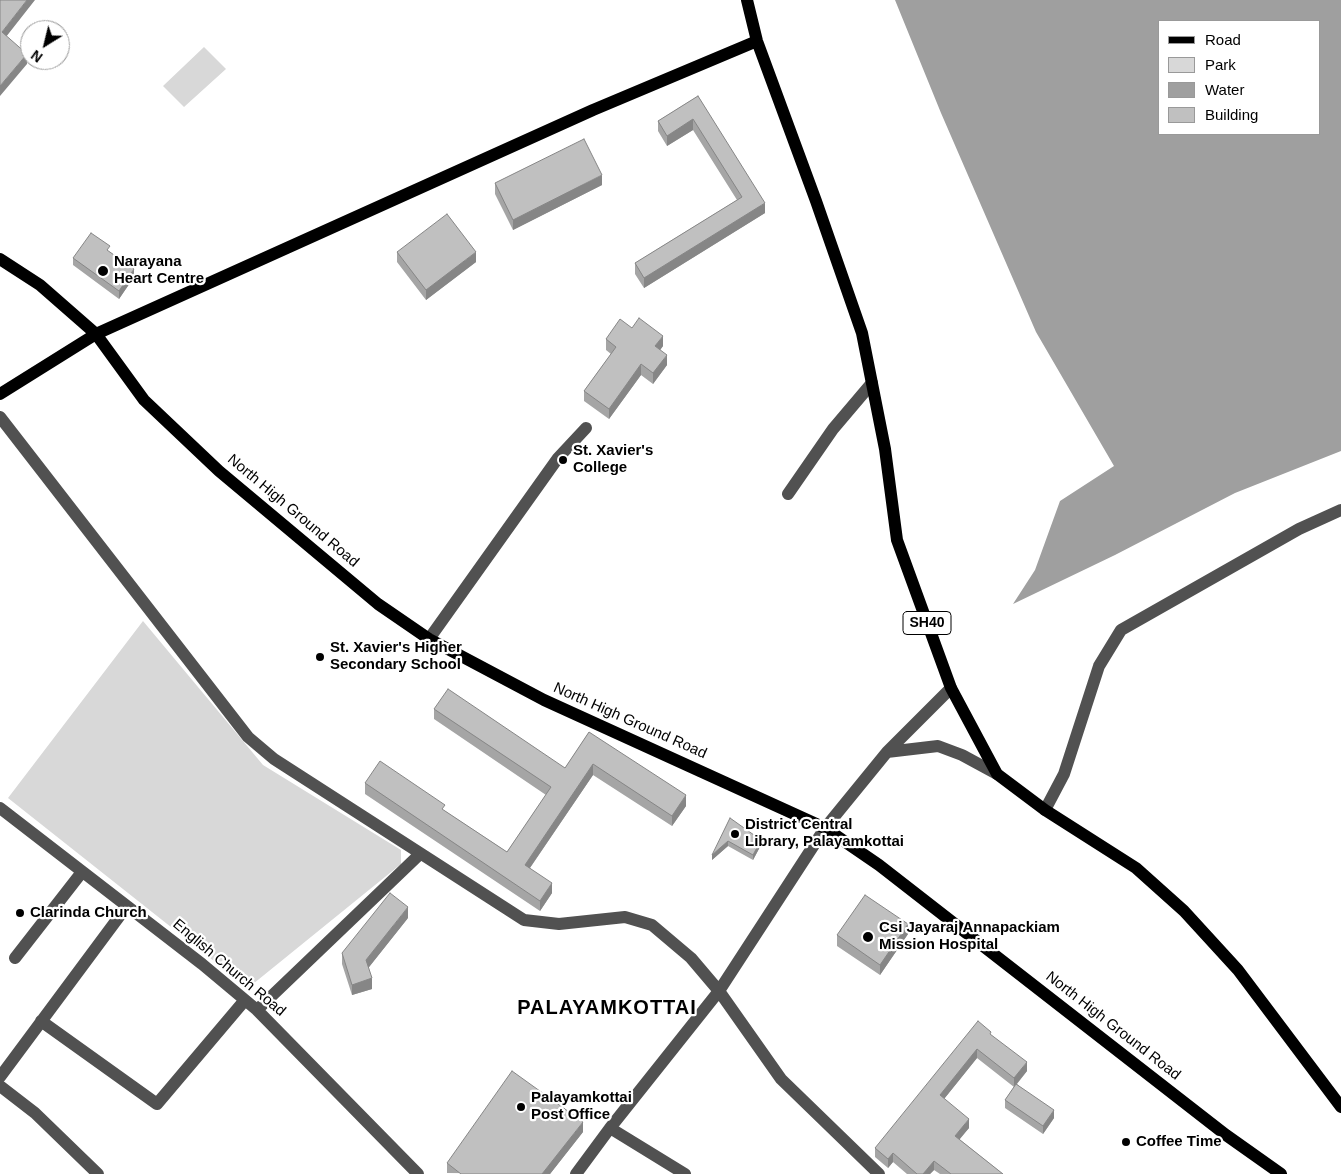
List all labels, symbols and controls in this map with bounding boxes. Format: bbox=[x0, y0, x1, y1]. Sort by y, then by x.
north arrow bbox=[20, 20, 70, 70]
legend bbox=[1158, 20, 1321, 135]
text: Road bbox=[1205, 31, 1241, 48]
text: N bbox=[28, 47, 46, 66]
text: Park bbox=[1205, 56, 1236, 73]
text: Water bbox=[1205, 81, 1244, 98]
text: Building bbox=[1205, 106, 1258, 123]
place label: Narayana Heart Centre bbox=[114, 253, 204, 288]
marker: Narayana Heart Centre bbox=[96, 264, 110, 278]
place label: St. Xavier's College bbox=[573, 442, 653, 477]
street label: North High Ground Road bbox=[224, 451, 362, 571]
marker: St. Xavier's College bbox=[557, 454, 569, 466]
road number: SH40 bbox=[903, 612, 951, 634]
place label: St. Xavier's Higher Secondary School bbox=[330, 639, 462, 674]
marker: St. Xavier's Higher Secondary School bbox=[314, 651, 326, 663]
street label: North High Ground Road bbox=[551, 679, 709, 763]
place label: District Central Library, Palayamkottai bbox=[745, 816, 904, 851]
marker: District Central Library, Palayamkottai bbox=[729, 828, 741, 840]
place label: Clarinda Church bbox=[30, 904, 147, 922]
marker: Clarinda Church bbox=[14, 907, 26, 919]
street label: English Church Road bbox=[169, 916, 289, 1020]
place label: Csi Jayaraj Annapackiam Mission Hospital bbox=[879, 919, 1060, 954]
marker: Csi Jayaraj Annapackiam Mission Hospital bbox=[861, 930, 875, 944]
street label: North High Ground Road bbox=[1042, 968, 1184, 1084]
district label: PALAYAMKOTTAI bbox=[516, 996, 698, 1020]
place label: Palayamkottai Post Office bbox=[531, 1089, 632, 1124]
marker: Palayamkottai Post Office bbox=[515, 1101, 527, 1113]
place label: Coffee Time bbox=[1136, 1133, 1222, 1151]
marker: Coffee Time bbox=[1120, 1136, 1132, 1148]

